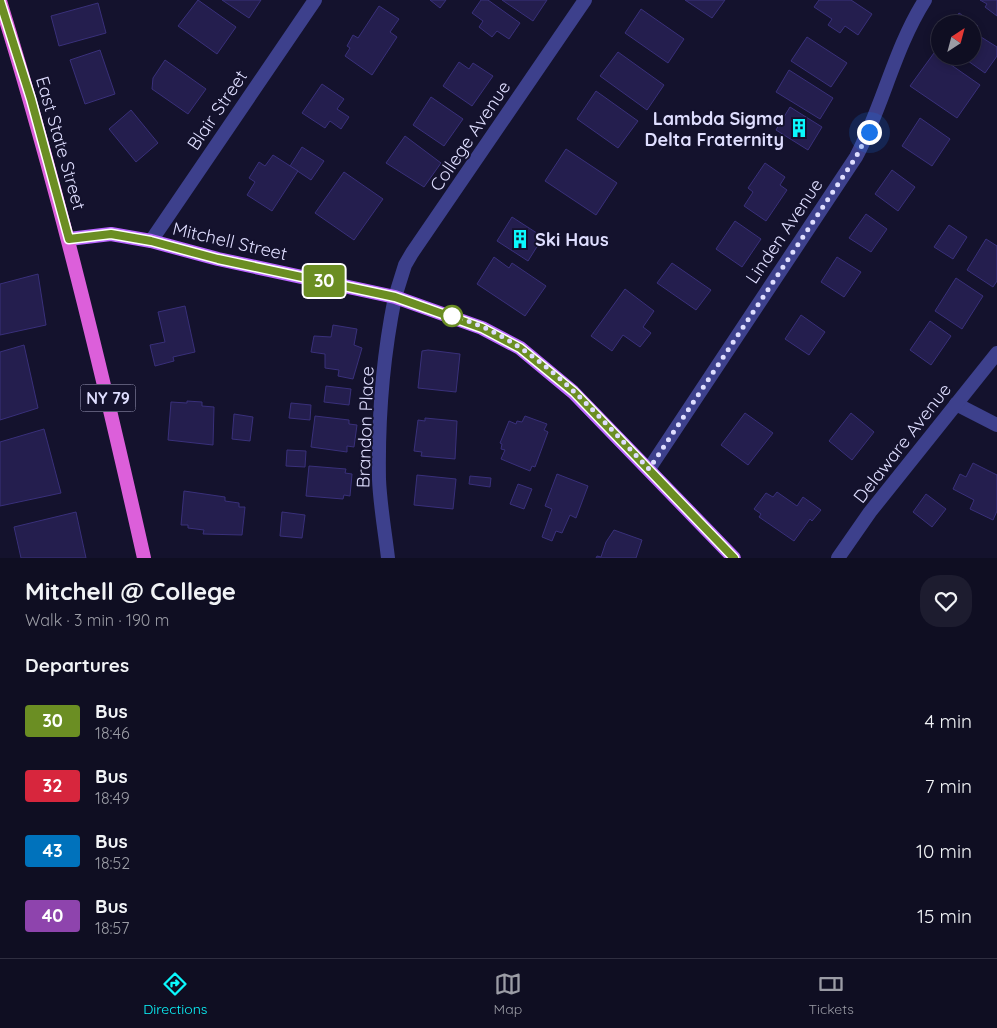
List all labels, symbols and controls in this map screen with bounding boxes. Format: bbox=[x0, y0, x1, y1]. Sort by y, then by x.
north arrow bbox=[931, 15, 981, 65]
map controls bbox=[931, 15, 981, 65]
street label: Blair Street bbox=[182, 66, 252, 154]
street label: East State Street bbox=[31, 73, 91, 213]
street label: College Avenue bbox=[425, 76, 515, 196]
place label: Lambda Sigma Delta Fraternity bbox=[644, 107, 784, 151]
building icon: Lambda Sigma Delta Fraternity bbox=[788, 117, 810, 139]
your location bbox=[857, 120, 882, 145]
street label: Linden Avenue bbox=[740, 174, 828, 288]
street label: Mitchell Street bbox=[170, 217, 290, 265]
building icon: Ski Haus bbox=[509, 228, 531, 250]
place label: Ski Haus bbox=[535, 228, 609, 251]
line badge: 30 bbox=[302, 265, 346, 297]
text: 30 bbox=[314, 269, 334, 292]
unlabelled marker bbox=[441, 305, 463, 327]
street label: Brandon Place bbox=[351, 366, 379, 488]
street label: Delaware Avenue bbox=[848, 378, 956, 508]
road number: NY 79 bbox=[80, 384, 136, 412]
button: heart bbox=[920, 575, 972, 627]
text: Mitchell @ College bbox=[25, 576, 236, 606]
text: Walk · 3 min · 190 m bbox=[25, 610, 169, 630]
text: Departures bbox=[25, 653, 129, 677]
text: Bus bbox=[95, 699, 128, 723]
text: 30 bbox=[42, 709, 63, 732]
text: 4 min bbox=[924, 709, 972, 733]
text: 18:46 bbox=[95, 723, 130, 743]
text: Bus bbox=[95, 764, 128, 788]
text: 32 bbox=[43, 774, 62, 797]
text: 7 min bbox=[925, 774, 972, 798]
text: 18:49 bbox=[95, 788, 130, 808]
text: Bus bbox=[95, 829, 128, 853]
text: 43 bbox=[42, 839, 63, 862]
text: 10 min bbox=[916, 839, 972, 863]
text: 18:52 bbox=[95, 853, 130, 873]
text: Bus bbox=[95, 894, 128, 918]
text: 40 bbox=[42, 904, 63, 927]
text: 15 min bbox=[917, 904, 972, 928]
text: 18:57 bbox=[95, 918, 129, 938]
tab: Directions bbox=[143, 970, 207, 1018]
tab: Map bbox=[494, 970, 522, 1018]
tab: Tickets bbox=[808, 970, 854, 1018]

